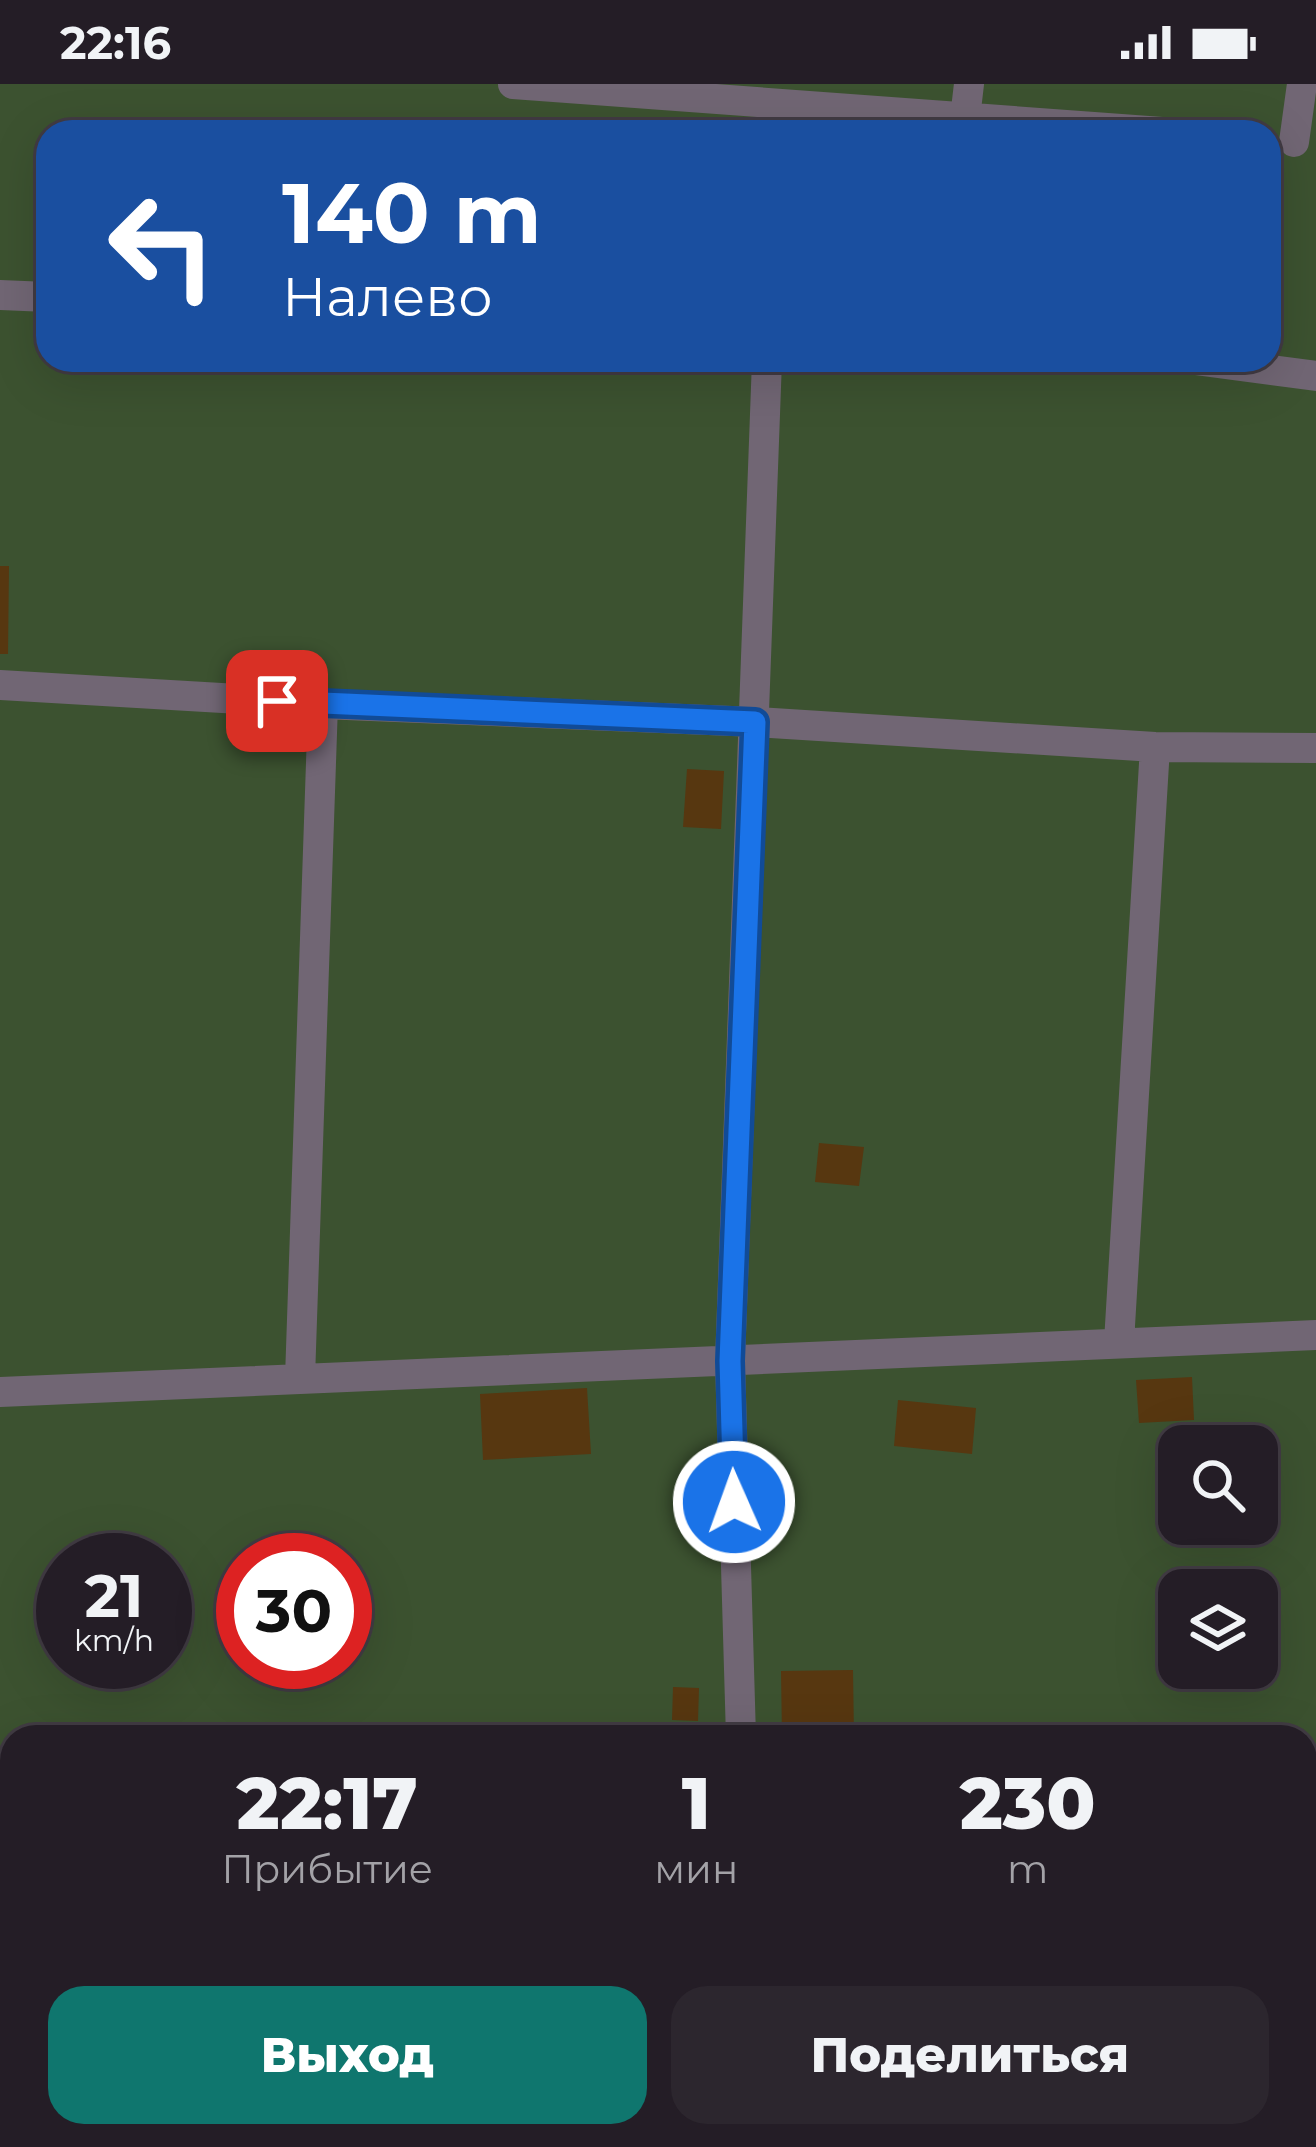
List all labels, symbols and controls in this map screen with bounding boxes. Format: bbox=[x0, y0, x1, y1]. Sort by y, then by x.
text: 22:16 bbox=[60, 15, 171, 70]
text: 140 m bbox=[282, 162, 542, 264]
icon: left bbox=[84, 168, 240, 324]
text: Налево bbox=[282, 264, 493, 330]
pin bbox=[226, 650, 328, 752]
icon: arrive bbox=[244, 668, 310, 734]
map controls bbox=[1158, 1425, 1278, 1689]
button: search bbox=[1158, 1425, 1278, 1545]
position arrow bbox=[671, 1439, 797, 1565]
speed limit sign: 30 bbox=[216, 1533, 372, 1689]
text: 21 bbox=[85, 1559, 143, 1632]
button: layers bbox=[1158, 1569, 1278, 1689]
text: km/h bbox=[74, 1622, 154, 1659]
text: 22:17 bbox=[237, 1759, 418, 1847]
text: 1 bbox=[682, 1759, 711, 1847]
text: 230 bbox=[960, 1759, 1096, 1847]
text: Прибытие bbox=[221, 1845, 433, 1893]
text: мин bbox=[654, 1845, 738, 1893]
text: m bbox=[1007, 1845, 1048, 1893]
button: Выход bbox=[48, 1986, 647, 2124]
button: Поделиться bbox=[671, 1986, 1269, 2124]

